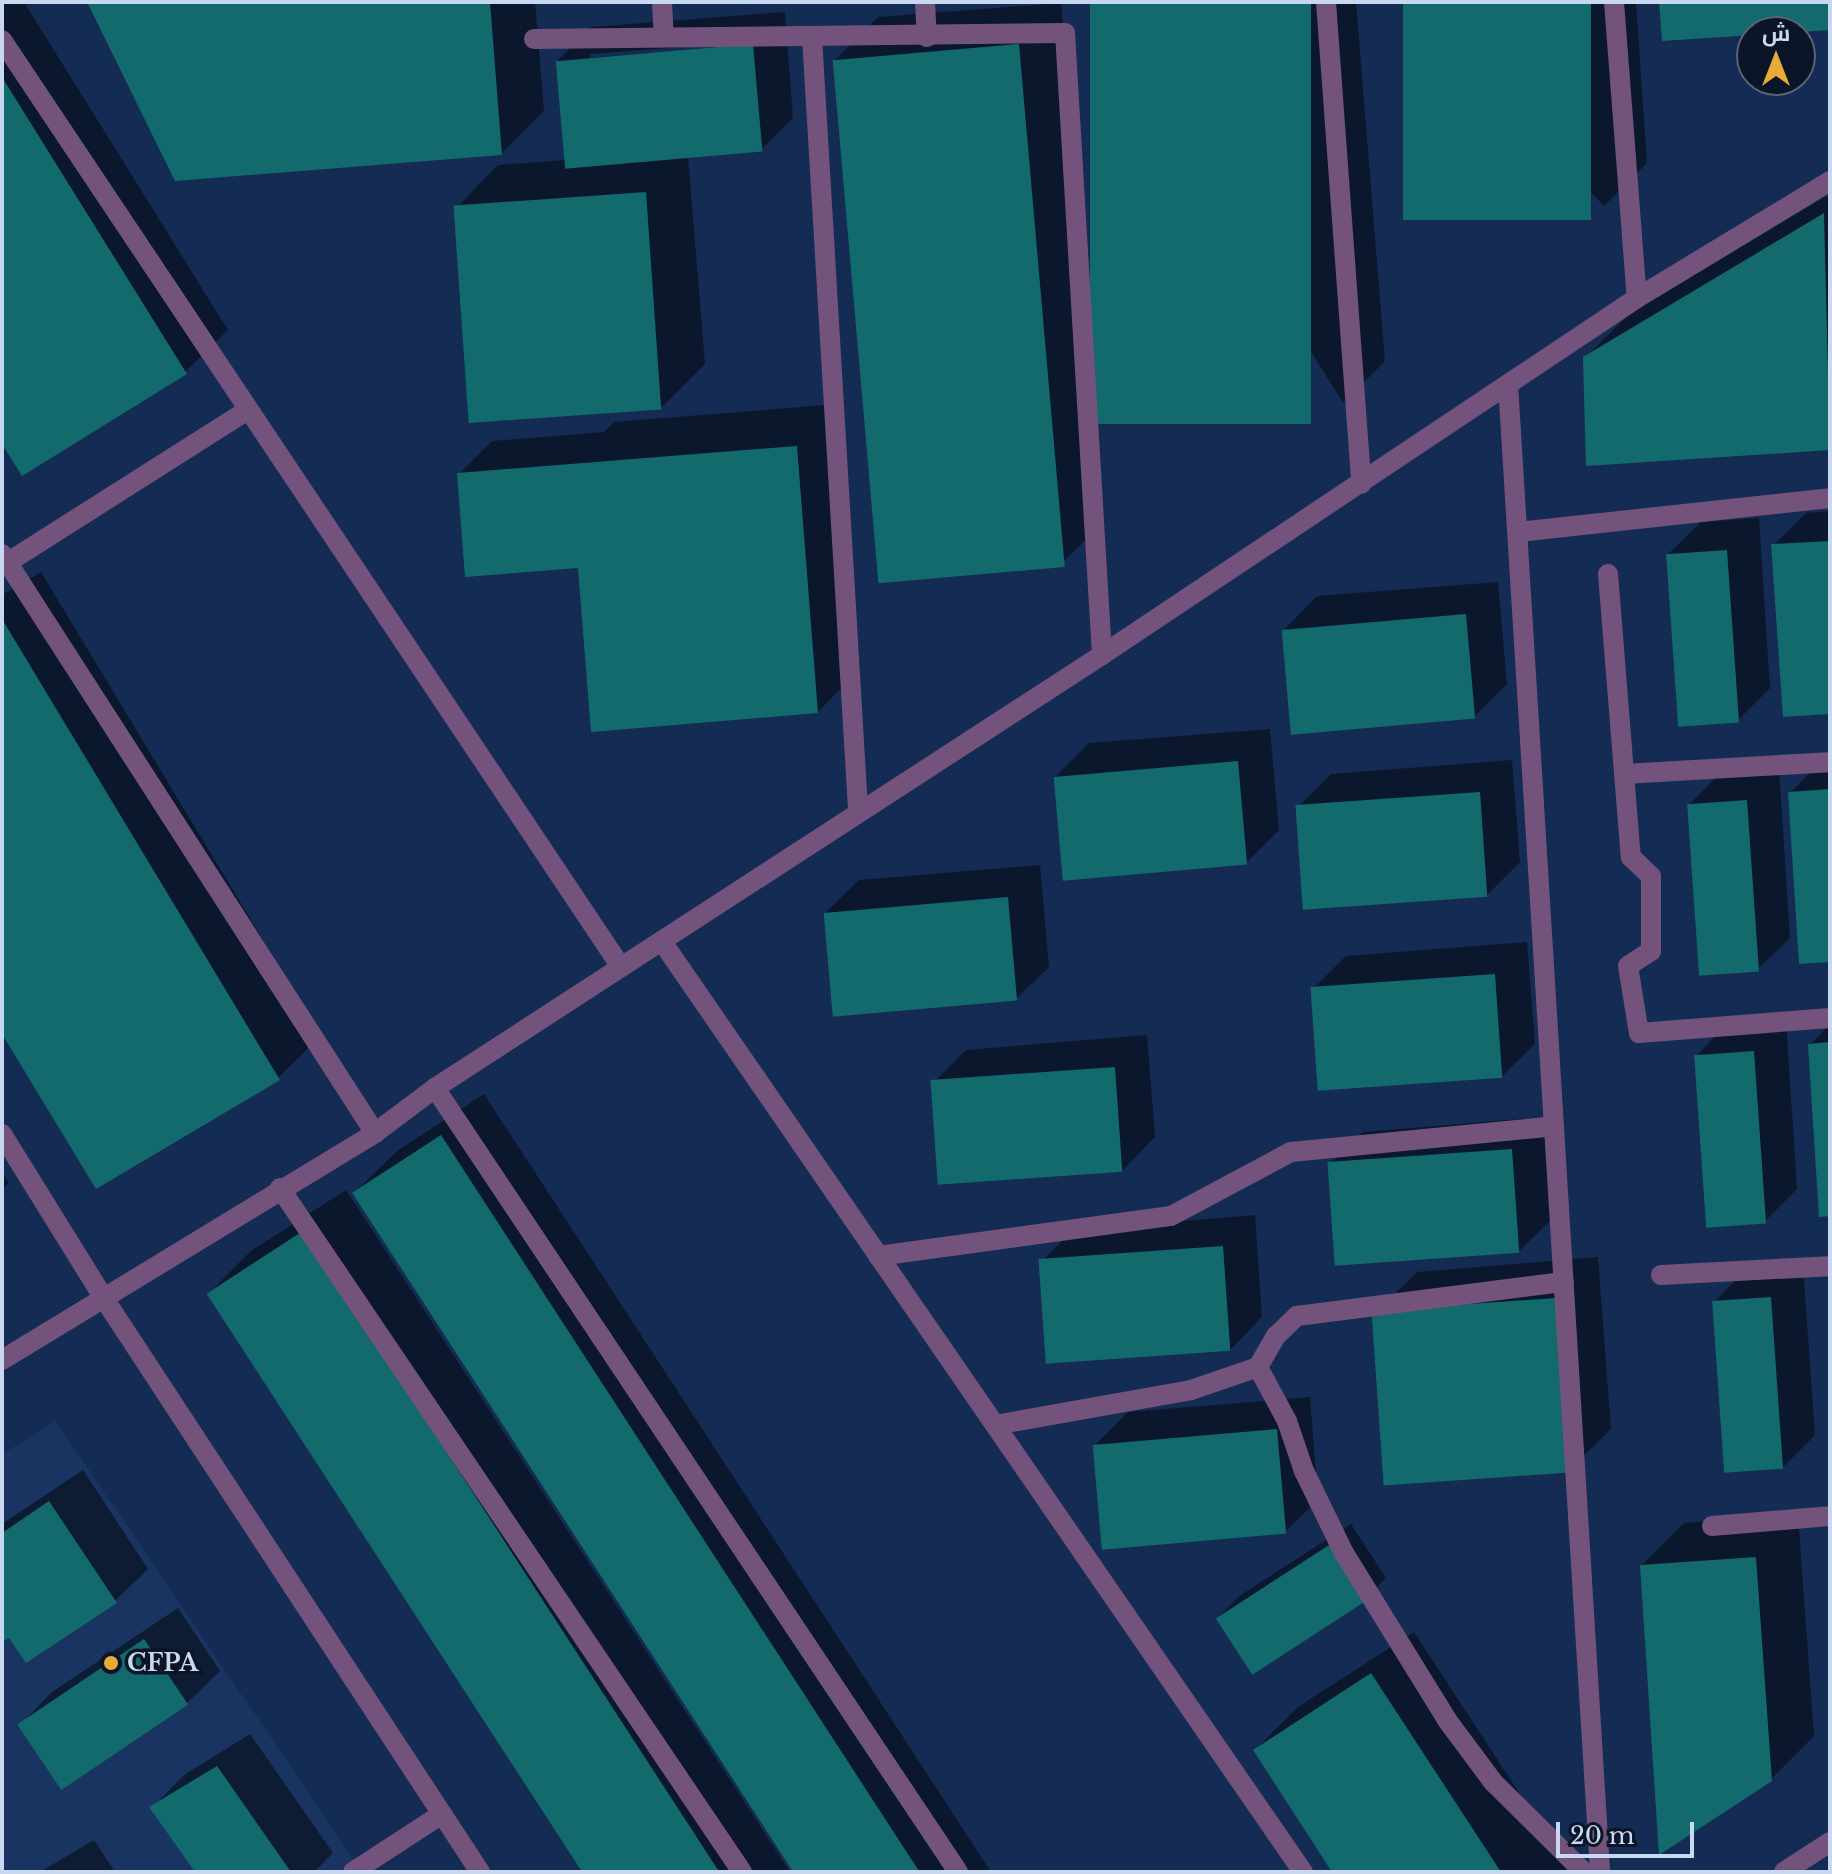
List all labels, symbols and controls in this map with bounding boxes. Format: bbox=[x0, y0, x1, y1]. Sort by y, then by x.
north arrow bbox=[1736, 16, 1816, 96]
text: ش bbox=[1762, 20, 1790, 47]
place label: CFPA bbox=[127, 1649, 198, 1677]
marker: CFPA bbox=[102, 1654, 120, 1672]
scale bar bbox=[1560, 1806, 1698, 1856]
text: 20 m bbox=[1570, 1821, 1635, 1850]

